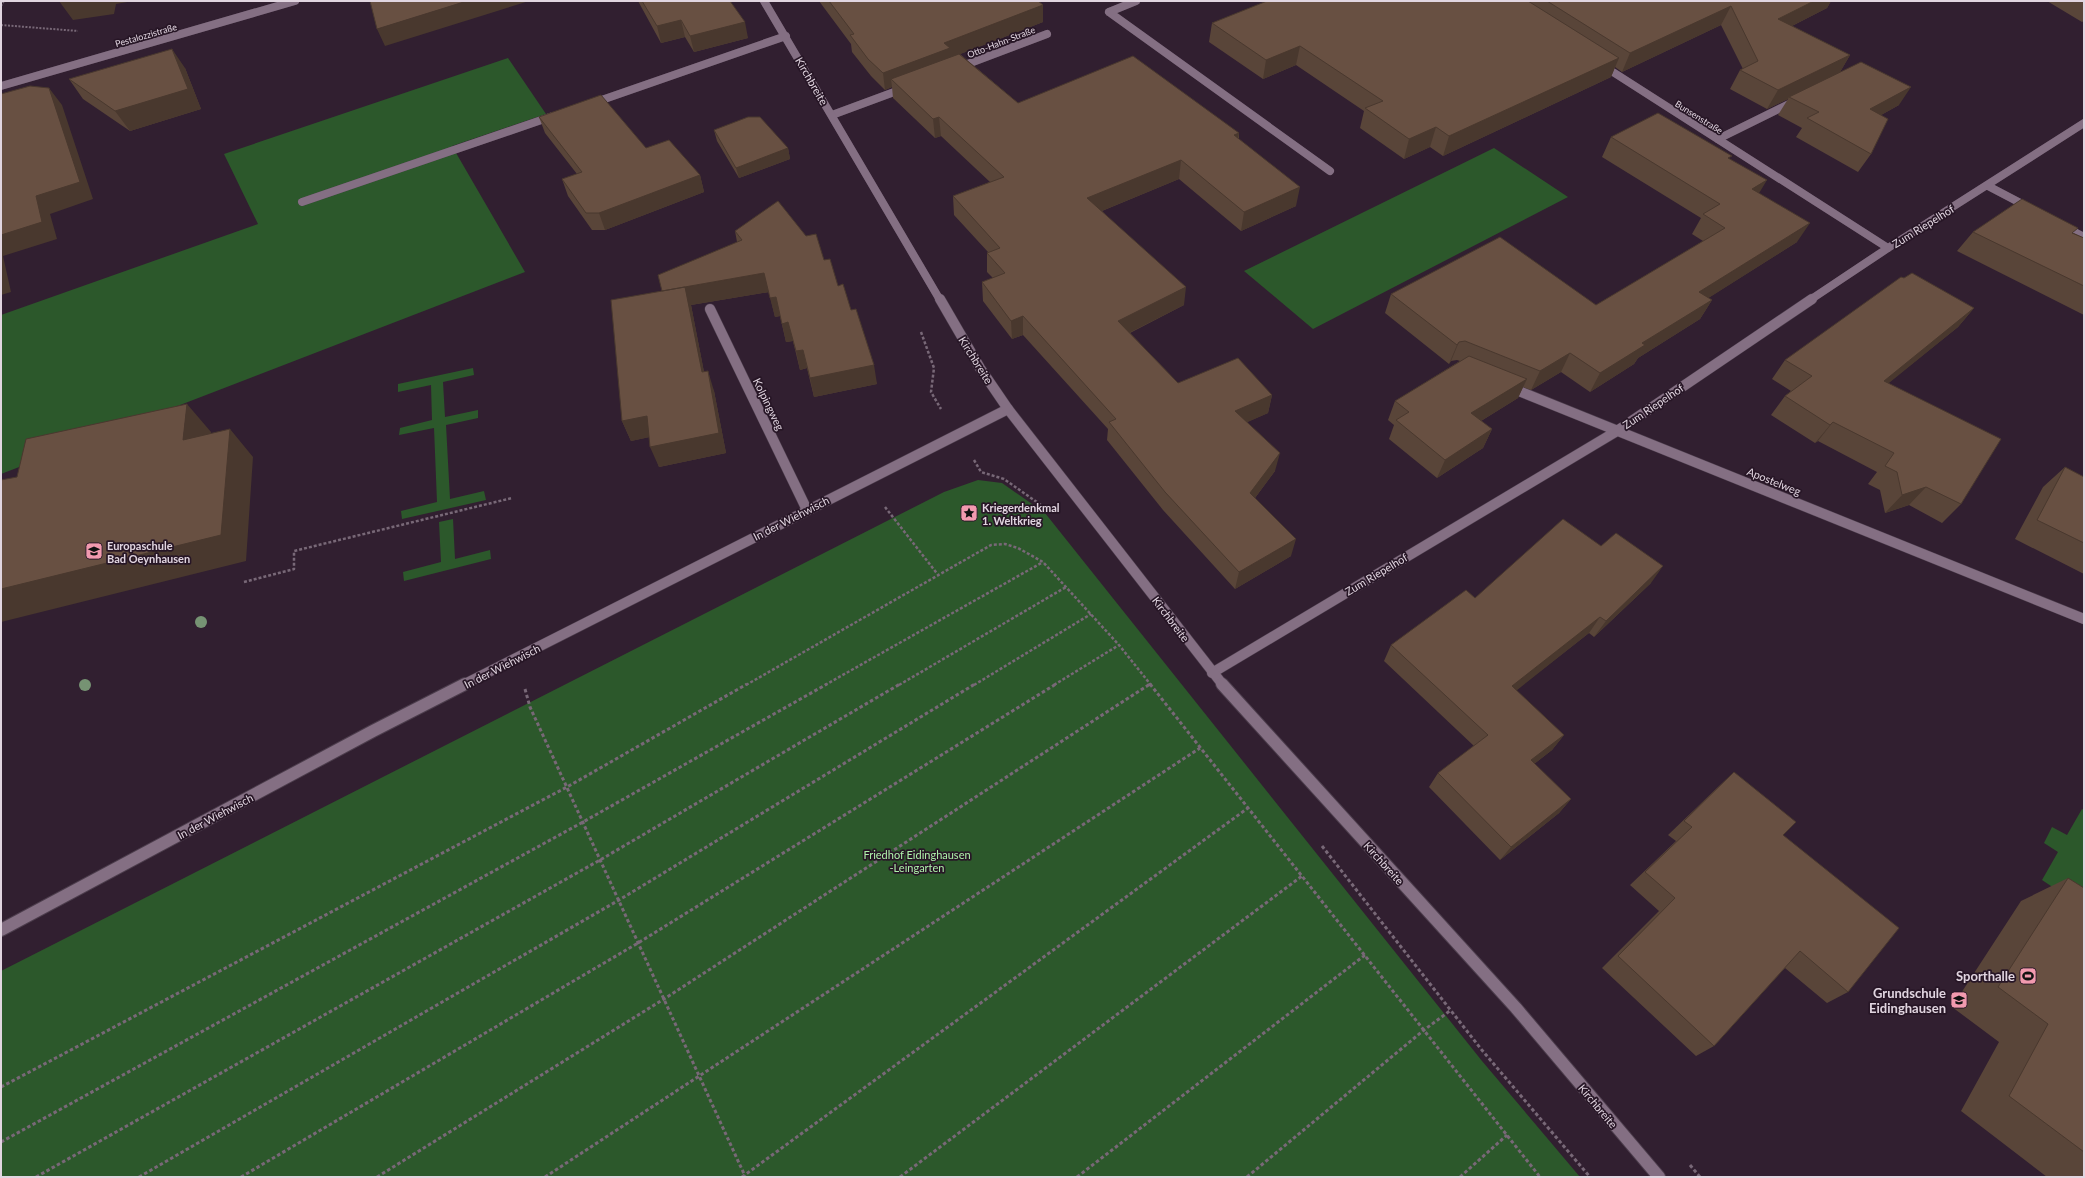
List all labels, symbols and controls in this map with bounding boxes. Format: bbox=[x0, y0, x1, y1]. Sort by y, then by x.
street label: Pestalozzistraße bbox=[114, 21, 178, 49]
street label: Otto-Hahn-Straße bbox=[965, 24, 1037, 60]
street label: Kirchbreite bbox=[793, 55, 831, 107]
street label: Bunsenstraße bbox=[1673, 98, 1725, 136]
street label: Zum Riepelhof bbox=[1890, 202, 1956, 250]
street label: Kirchbreite bbox=[956, 334, 996, 386]
street label: Kolpingweg bbox=[751, 376, 787, 432]
street label: Zum Riepelhof bbox=[1620, 381, 1686, 431]
street label: Apostelweg bbox=[1745, 464, 1803, 498]
street label: In der Wiehwisch bbox=[751, 493, 831, 543]
place label: Kriegerdenkmal 1. Weltkrieg bbox=[982, 501, 1060, 527]
place icon: Kriegerdenkmal 1. Weltkrieg bbox=[959, 503, 979, 523]
place label: Europaschule Bad Oeynhausen bbox=[107, 539, 190, 565]
school or university icon: Europaschule Bad Oeynhausen bbox=[84, 541, 104, 561]
street label: Zum Riepelhof bbox=[1343, 550, 1410, 598]
street label: Kirchbreite bbox=[1150, 594, 1192, 644]
street label: In der Wiehwisch bbox=[462, 641, 542, 691]
street label: In der Wiehwisch bbox=[175, 791, 255, 841]
street label: Kirchbreite bbox=[1361, 839, 1407, 887]
park label: Friedhof Eidinghausen -Leingarten bbox=[863, 848, 971, 874]
sports icon: Sporthalle bbox=[2018, 966, 2038, 986]
place label: Sporthalle bbox=[1956, 968, 2015, 984]
place label: Grundschule Eidinghausen bbox=[1869, 985, 1946, 1016]
school or university icon: Grundschule Eidinghausen bbox=[1949, 990, 1969, 1010]
street label: Kirchbreite bbox=[1576, 1081, 1620, 1131]

